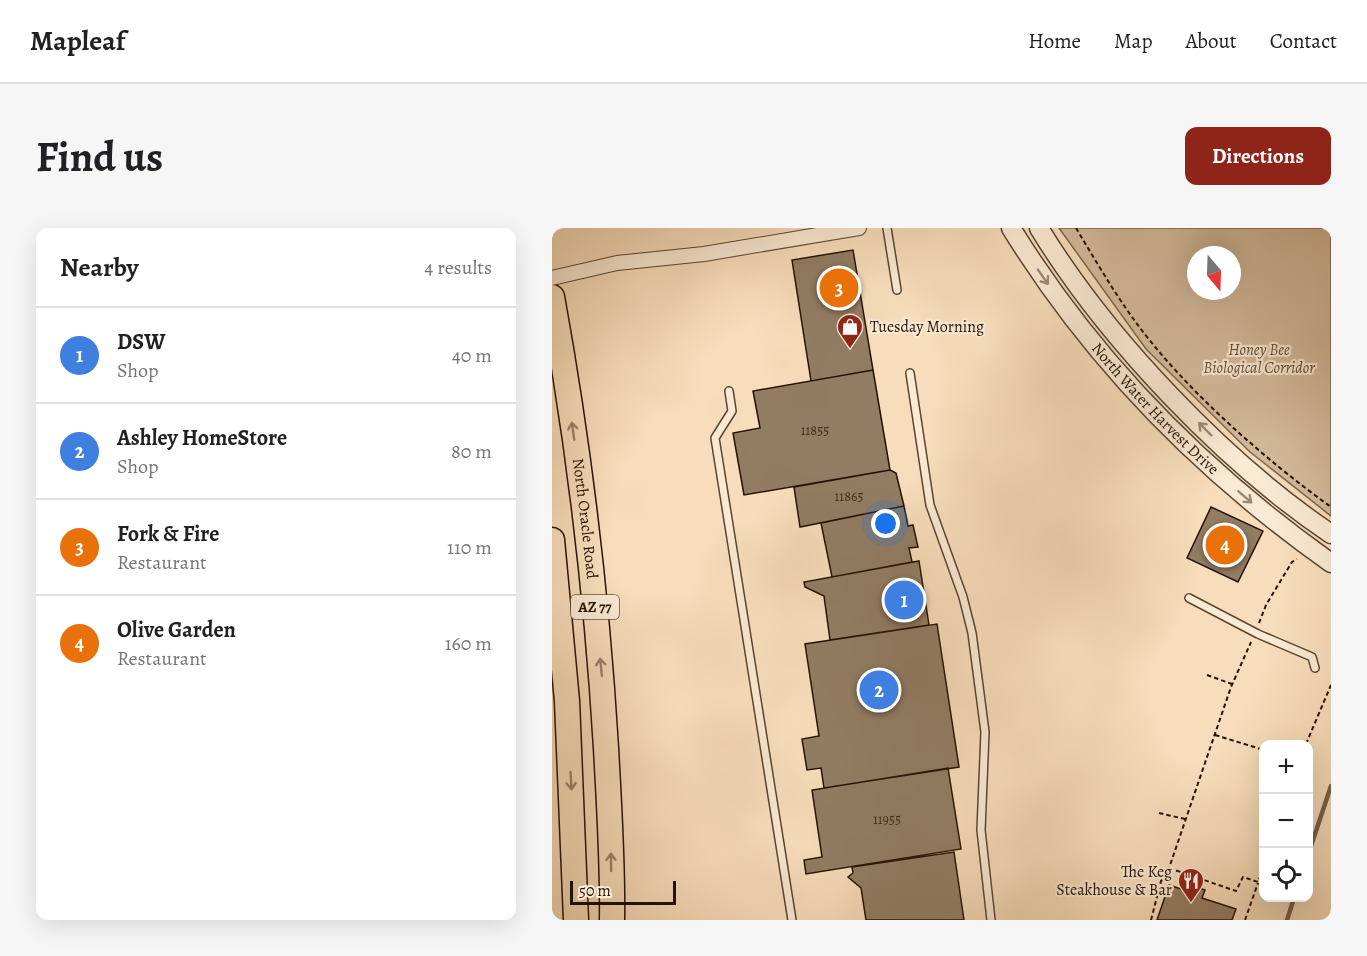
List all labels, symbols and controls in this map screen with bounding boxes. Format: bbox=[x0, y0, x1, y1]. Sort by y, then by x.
text: Mapleaf bbox=[30, 22, 125, 60]
text: Home bbox=[1028, 27, 1081, 55]
text: Map bbox=[1114, 27, 1152, 55]
text: About bbox=[1185, 27, 1237, 55]
text: Contact bbox=[1270, 27, 1337, 55]
button: Directions bbox=[1185, 127, 1331, 185]
text: Find us bbox=[36, 128, 163, 185]
north arrow bbox=[1187, 246, 1241, 300]
text: Nearby bbox=[60, 250, 139, 285]
text: 4 results bbox=[424, 254, 492, 281]
pin: 3 bbox=[820, 266, 858, 310]
one-way arrow bbox=[1037, 268, 1049, 284]
shop icon: Tuesday Morning bbox=[835, 312, 865, 350]
place label: Tuesday Morning bbox=[870, 316, 984, 338]
text: DSW bbox=[117, 327, 165, 357]
street label: North Water Harvest Drive bbox=[1086, 338, 1224, 480]
park label: Honey Bee Biological Corridor bbox=[1203, 339, 1315, 379]
text: 1 bbox=[76, 342, 83, 369]
text: 40 m bbox=[452, 342, 492, 369]
text: Shop bbox=[117, 357, 159, 384]
house number: 11855 bbox=[801, 421, 829, 440]
one-way arrow bbox=[568, 422, 579, 442]
one-way arrow bbox=[1198, 422, 1213, 437]
text: Ashley HomeStore bbox=[117, 423, 287, 453]
text: 2 bbox=[75, 438, 84, 465]
text: 80 m bbox=[451, 438, 492, 465]
text: Shop bbox=[117, 453, 159, 480]
street label: North Oracle Road bbox=[567, 457, 603, 580]
house number: 11865 bbox=[835, 487, 863, 506]
one-way arrow bbox=[1237, 490, 1252, 504]
your location bbox=[871, 509, 900, 538]
text: Fork & Fire bbox=[117, 519, 219, 549]
pin: 4 bbox=[1206, 522, 1244, 568]
text: 3 bbox=[75, 534, 84, 561]
text: 110 m bbox=[447, 534, 492, 561]
text: Restaurant bbox=[117, 549, 207, 576]
pin: 1 bbox=[884, 578, 924, 622]
road number: AZ 77 bbox=[571, 595, 619, 619]
text: Olive Garden bbox=[117, 615, 236, 645]
text: 4 bbox=[75, 630, 84, 657]
text: 160 m bbox=[445, 630, 492, 657]
text: Restaurant bbox=[117, 645, 207, 672]
one-way arrow bbox=[595, 657, 606, 677]
pin: 2 bbox=[860, 668, 898, 712]
map controls bbox=[1259, 740, 1313, 902]
button: + bbox=[1259, 740, 1313, 794]
one-way arrow bbox=[565, 770, 576, 790]
button: − bbox=[1259, 794, 1313, 848]
house number: 11955 bbox=[873, 810, 901, 829]
button: locate bbox=[1259, 848, 1313, 902]
one-way arrow bbox=[606, 852, 617, 872]
place label: The Keg Steakhouse & Bar bbox=[1056, 861, 1172, 901]
restaurant icon: The Keg Steakhouse & Bar bbox=[1176, 866, 1206, 904]
scale bar bbox=[570, 878, 676, 906]
text: 50 m bbox=[579, 880, 611, 902]

